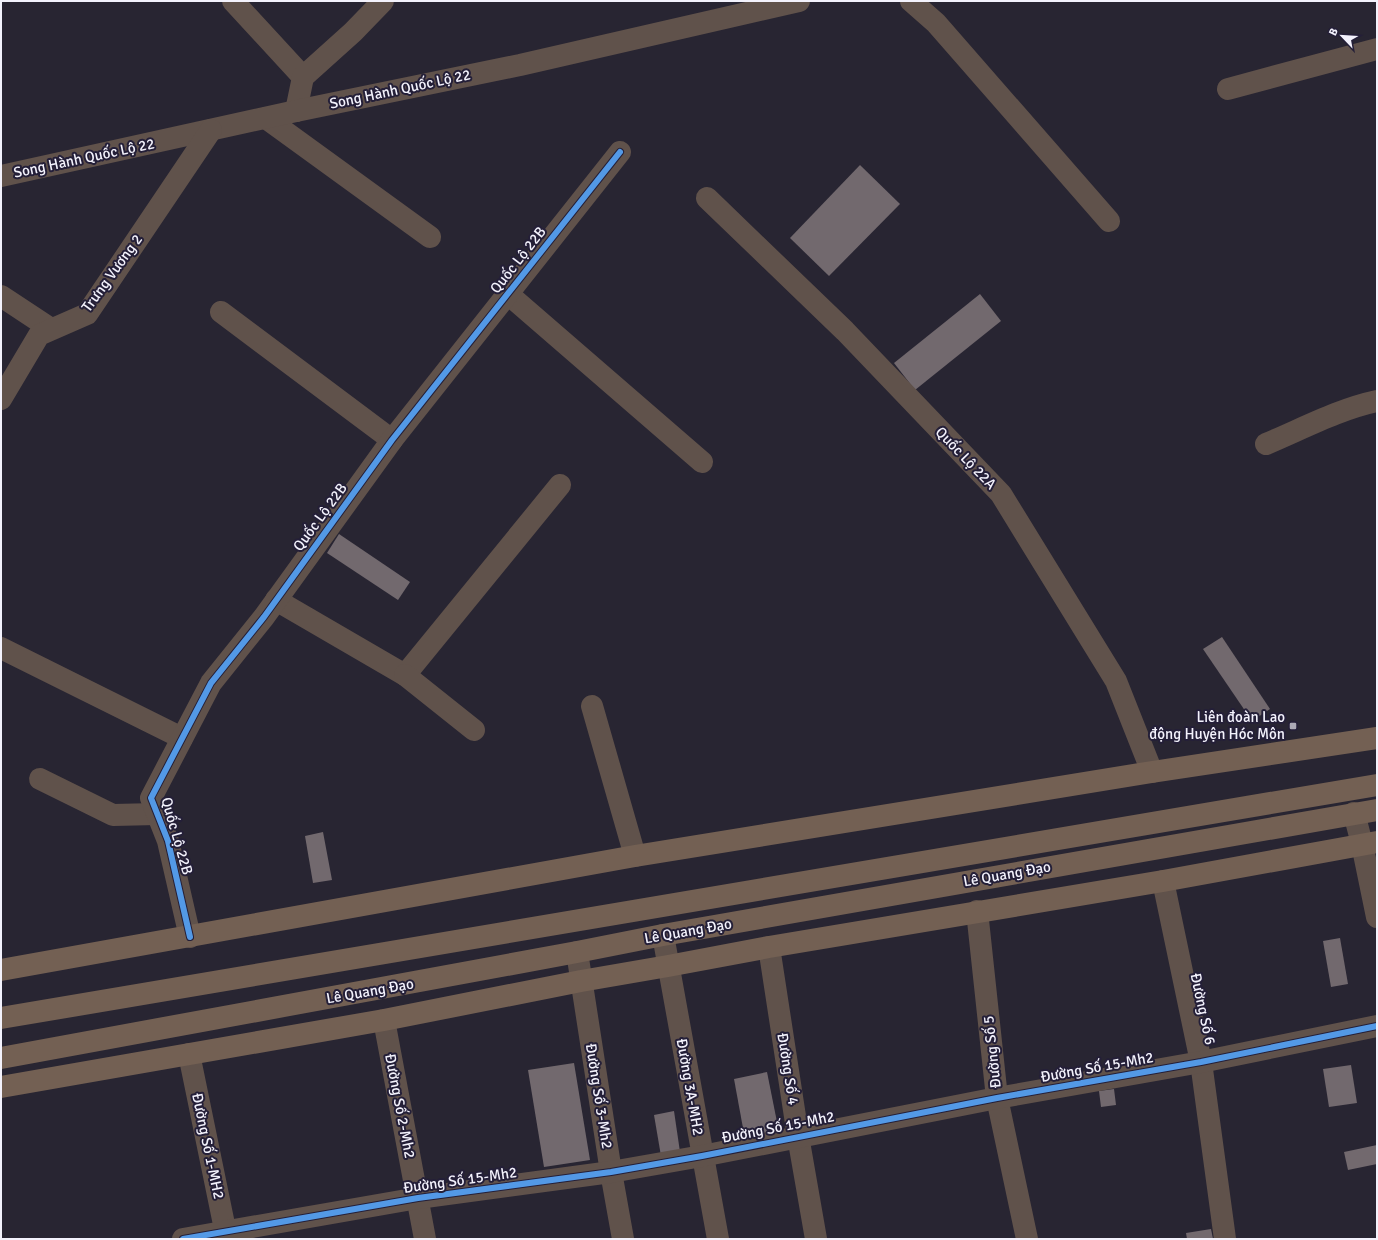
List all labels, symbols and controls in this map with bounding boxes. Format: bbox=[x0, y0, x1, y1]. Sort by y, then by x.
north arrow bbox=[1322, 16, 1362, 56]
text: B bbox=[1326, 26, 1341, 38]
street label: Song Hành Quốc Lộ 22 bbox=[328, 65, 472, 113]
street label: Song Hành Quốc Lộ 22 bbox=[12, 134, 156, 182]
street label: Quốc Lộ 22B bbox=[486, 223, 550, 297]
street label: Trưng Vương 2 bbox=[78, 231, 146, 315]
street label: Quốc Lộ 22A bbox=[932, 423, 1000, 493]
street label: Quốc Lộ 22B bbox=[289, 479, 351, 555]
place label: Liên đoàn Lao động Huyện Hóc Môn bbox=[1149, 708, 1285, 743]
marker: Liên đoàn Lao động Huyện Hóc Môn bbox=[1288, 721, 1298, 731]
street label: Quốc Lộ 22B bbox=[157, 795, 197, 877]
street label: Lê Quang Đạo bbox=[962, 857, 1052, 891]
street label: Lê Quang Đạo bbox=[643, 914, 733, 948]
street label: Đường Số 6 bbox=[1187, 971, 1219, 1047]
street label: Lê Quang Đạo bbox=[325, 974, 415, 1008]
street label: Đường Số 5 bbox=[979, 1015, 1005, 1089]
street label: Đường Số 4 bbox=[773, 1032, 803, 1106]
street label: Đường 3A-MH2 bbox=[673, 1037, 707, 1137]
street label: Đường Số 3-Mh2 bbox=[582, 1042, 616, 1150]
street label: Đường Số 15-Mh2 bbox=[1039, 1048, 1155, 1086]
street label: Đường Số 2-Mh2 bbox=[381, 1052, 419, 1160]
street label: Đường Số 1-MH2 bbox=[188, 1091, 228, 1201]
street label: Đường Số 15-Mh2 bbox=[720, 1107, 836, 1147]
street label: Đường Số 15-Mh2 bbox=[402, 1163, 518, 1197]

